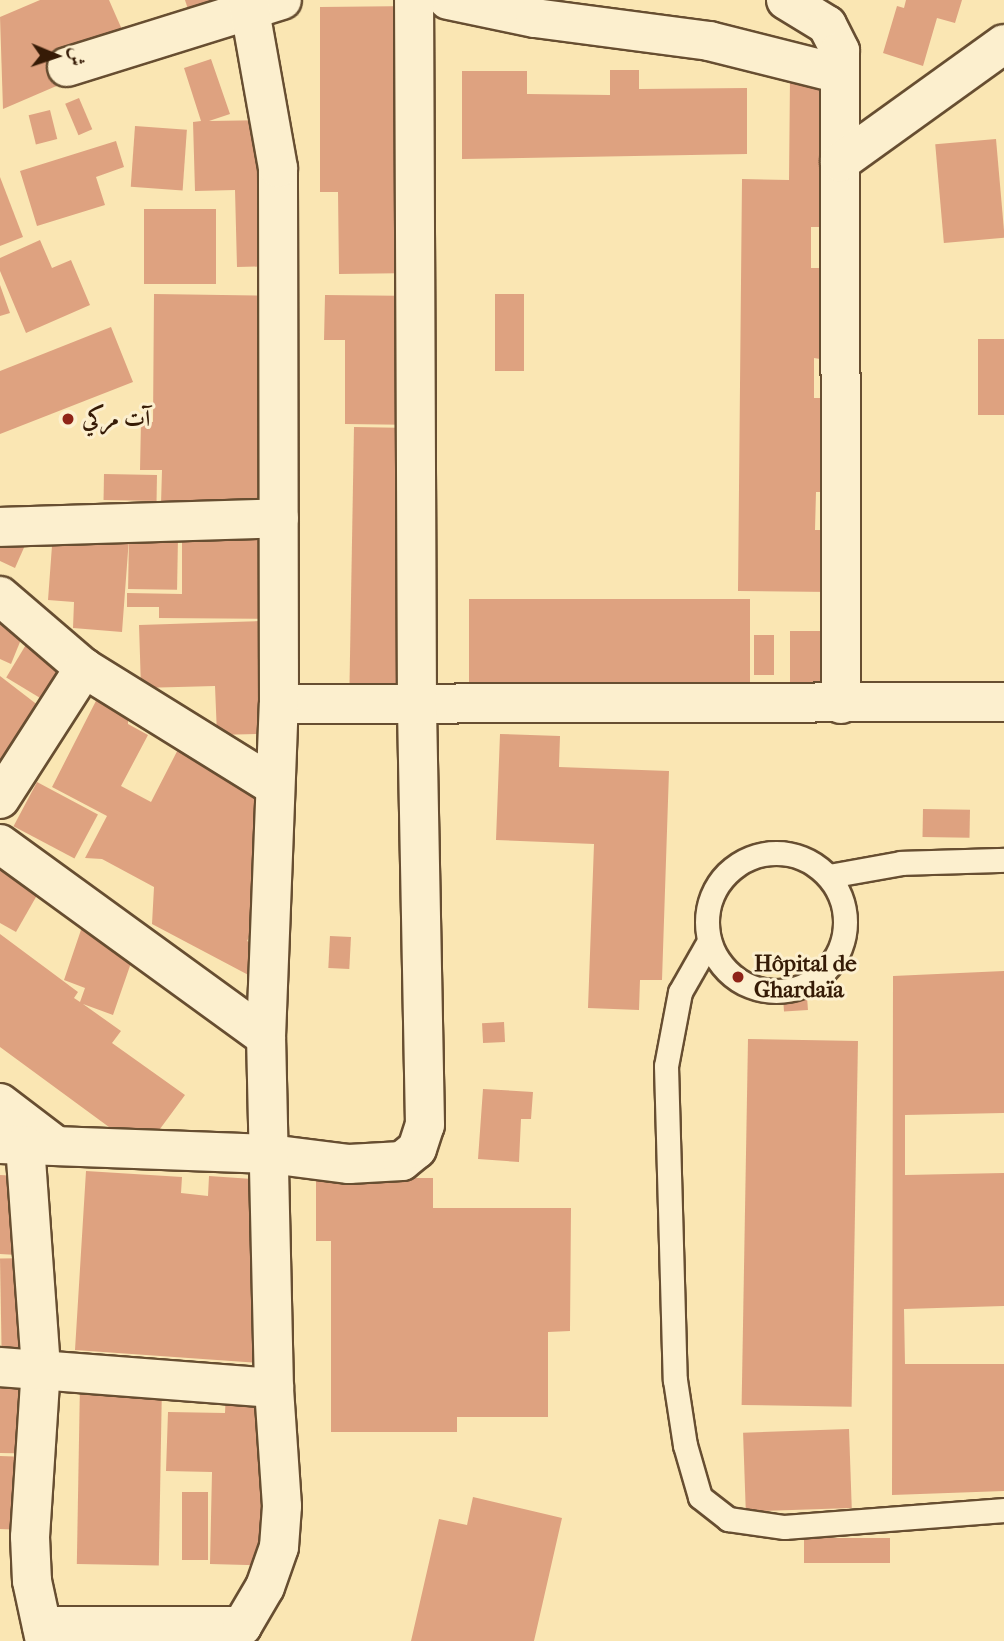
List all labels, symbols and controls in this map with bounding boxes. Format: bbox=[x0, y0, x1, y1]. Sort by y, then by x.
north arrow bbox=[21, 21, 91, 91]
text: ش bbox=[66, 47, 88, 67]
place label: آت مركي bbox=[82, 405, 150, 433]
marker: آت مركي bbox=[60, 411, 76, 427]
place label: Hôpital de Ghardaïa bbox=[754, 950, 857, 1004]
marker: Hôpital de Ghardaïa bbox=[728, 967, 748, 987]

